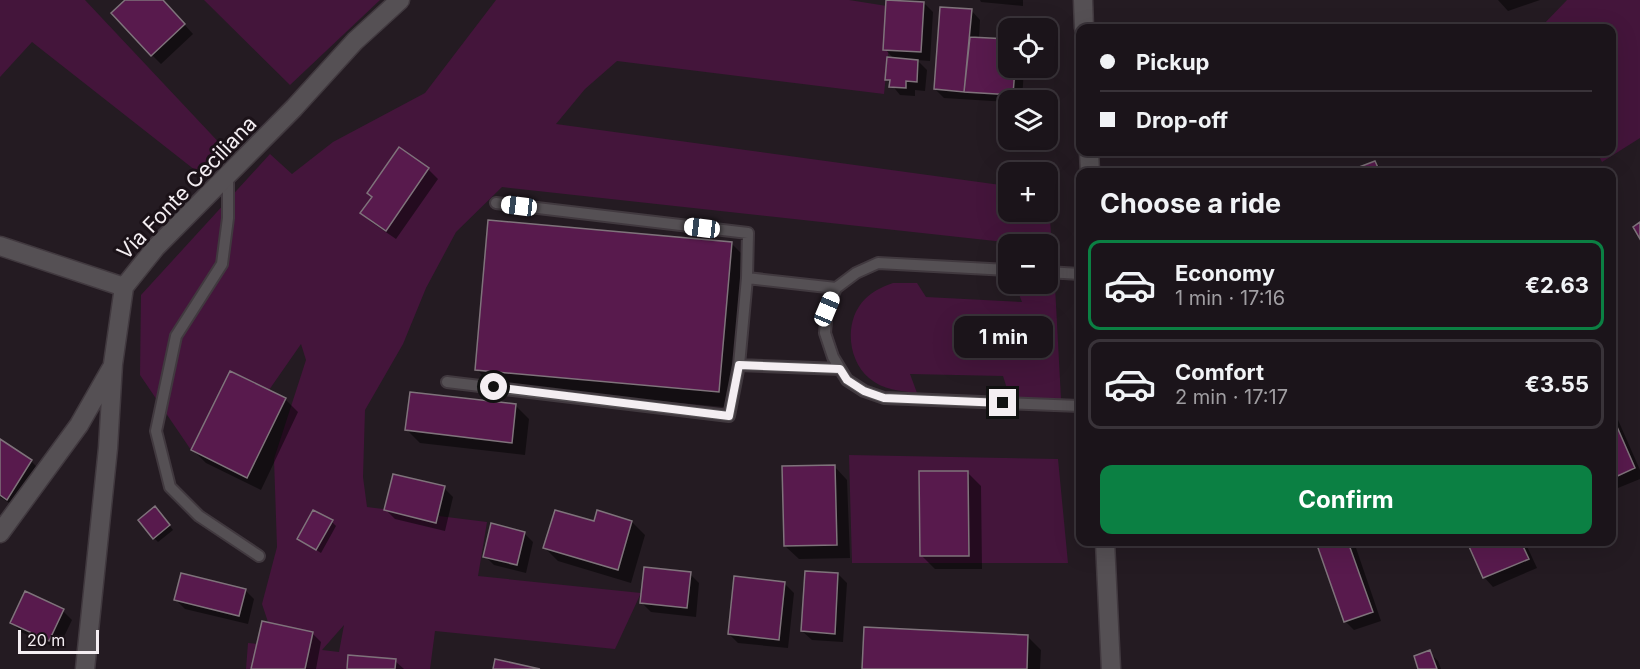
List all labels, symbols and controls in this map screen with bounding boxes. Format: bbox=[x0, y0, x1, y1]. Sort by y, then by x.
map controls bbox=[998, 18, 1058, 294]
button: locate bbox=[998, 18, 1058, 78]
text: Pickup bbox=[1136, 49, 1210, 75]
button: layers bbox=[998, 90, 1058, 150]
text: Drop-off bbox=[1136, 107, 1228, 133]
street label: Via Fonte Ceciliana bbox=[112, 111, 261, 264]
button: + bbox=[998, 162, 1058, 222]
text: Choose a ride bbox=[1100, 187, 1281, 220]
car bbox=[500, 195, 538, 217]
car bbox=[683, 217, 721, 239]
button: − bbox=[998, 234, 1058, 294]
icon: car bbox=[1103, 258, 1157, 312]
text: Economy bbox=[1175, 260, 1275, 286]
text: €2.63 bbox=[1525, 272, 1589, 298]
text: 1 min · 17:16 bbox=[1175, 286, 1285, 310]
car bbox=[812, 289, 842, 329]
callout: 1 min bbox=[954, 316, 1052, 358]
text: 1 min bbox=[979, 325, 1028, 349]
icon: car bbox=[1103, 357, 1157, 411]
text: Comfort bbox=[1175, 359, 1264, 385]
text: €3.55 bbox=[1525, 371, 1589, 397]
route start bbox=[480, 373, 507, 400]
text: 2 min · 17:17 bbox=[1175, 385, 1288, 409]
route end bbox=[989, 389, 1016, 416]
button: Confirm bbox=[1100, 465, 1592, 534]
scale bar bbox=[18, 627, 99, 654]
text: 20 m bbox=[27, 630, 65, 650]

